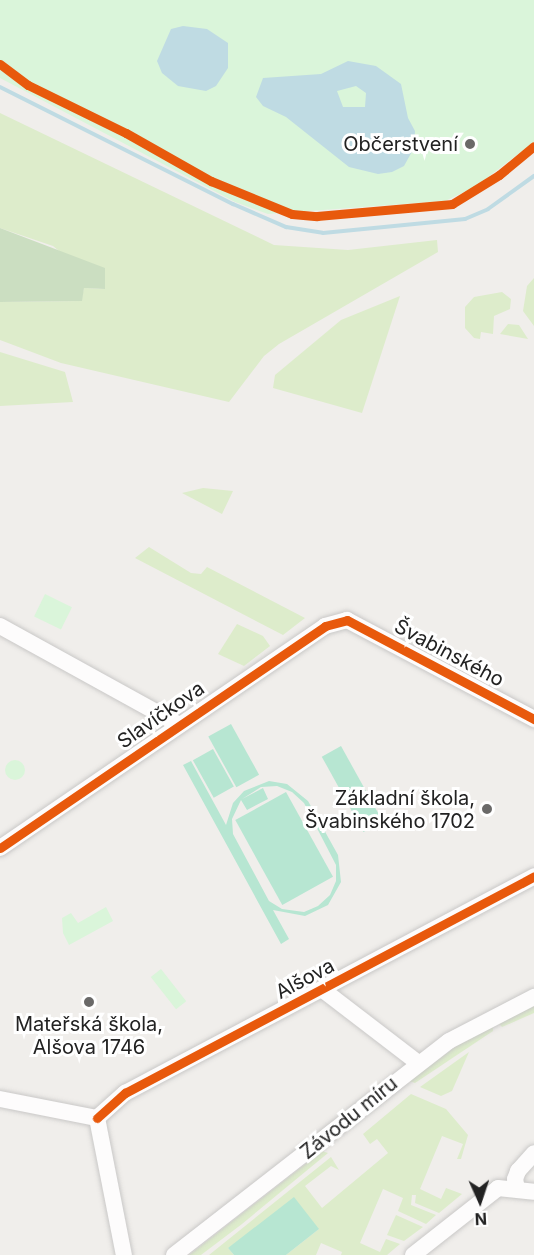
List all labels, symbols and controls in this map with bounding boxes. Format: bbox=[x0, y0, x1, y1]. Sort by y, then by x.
place label: Občerstvení bbox=[343, 132, 458, 156]
marker: Občerstvení bbox=[463, 137, 477, 151]
street label: Švabinského bbox=[390, 614, 508, 692]
street label: Slavíčkova bbox=[113, 676, 209, 754]
place label: Základní škola, Švabinského 1702 bbox=[305, 786, 475, 833]
marker: Základní škola, Švabinského 1702 bbox=[480, 802, 494, 816]
street label: Alšova bbox=[271, 954, 339, 1004]
marker: Mateřská škola, Alšova 1746 bbox=[82, 995, 96, 1009]
place label: Mateřská škola, Alšova 1746 bbox=[15, 1012, 163, 1059]
street label: Závodu míru bbox=[296, 1072, 402, 1164]
north arrow bbox=[450, 1171, 510, 1231]
text: N bbox=[474, 1209, 488, 1229]

